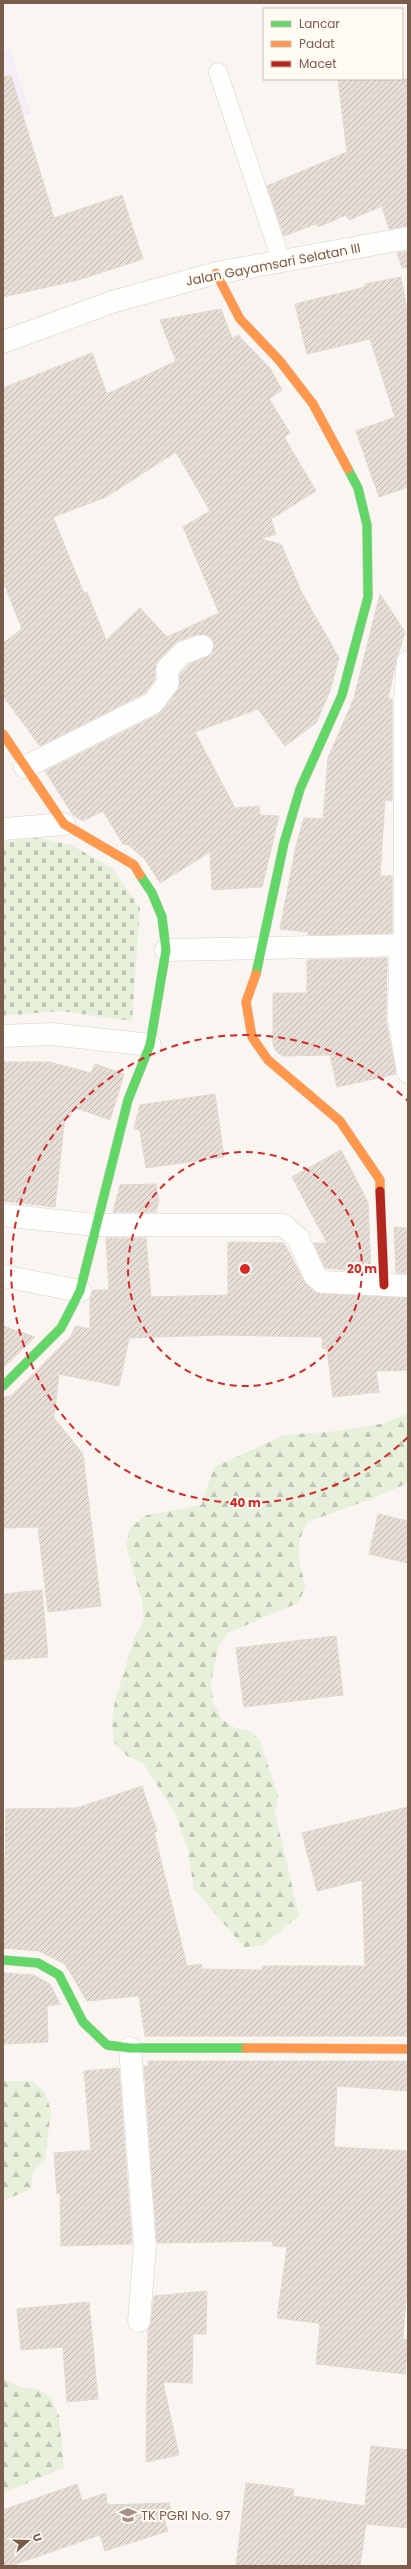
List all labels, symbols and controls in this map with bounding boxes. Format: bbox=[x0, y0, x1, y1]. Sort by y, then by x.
legend bbox=[263, 8, 403, 80]
text: Lancar bbox=[299, 15, 340, 32]
text: Padat bbox=[299, 35, 335, 52]
text: Macet bbox=[299, 55, 337, 72]
street label: Jalan Gayamsari Selatan III bbox=[184, 238, 362, 291]
text: 20 m bbox=[347, 1260, 377, 1277]
centre of rings bbox=[238, 1262, 252, 1276]
text: 40 m bbox=[229, 1494, 261, 1511]
school or university icon: TK PGRI No. 97 bbox=[118, 2505, 138, 2525]
place label: TK PGRI No. 97 bbox=[141, 2506, 230, 2525]
north arrow bbox=[8, 2521, 48, 2561]
text: U bbox=[29, 2531, 46, 2544]

